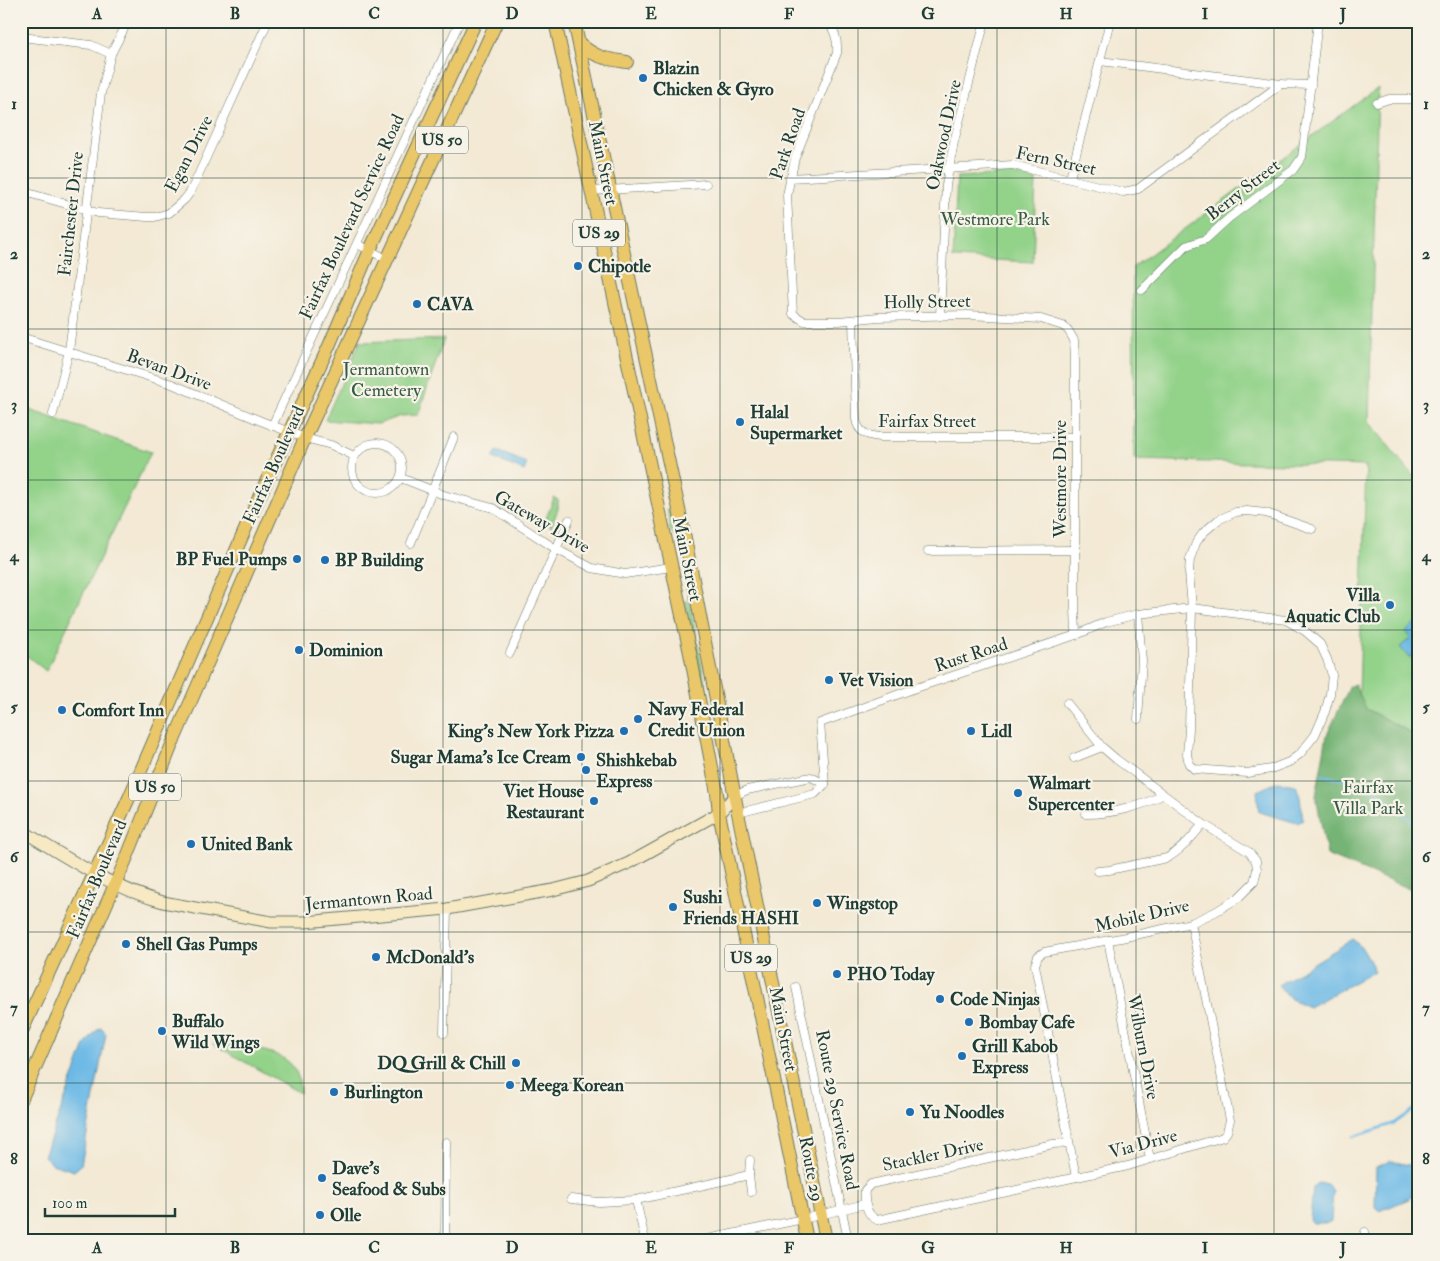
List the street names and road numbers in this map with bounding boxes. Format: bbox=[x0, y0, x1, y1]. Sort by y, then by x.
street label: Oakwood Drive bbox=[921, 77, 967, 193]
street label: Park Road bbox=[765, 105, 811, 183]
street label: Egan Drive bbox=[160, 111, 218, 196]
street label: Fairfax Boulevard Service Road bbox=[294, 111, 410, 323]
street label: Main Street bbox=[583, 119, 623, 208]
road number: US 50 bbox=[416, 126, 468, 154]
street label: Fern Street bbox=[1014, 141, 1098, 181]
street label: Fairchester Drive bbox=[53, 150, 89, 277]
street label: Berry Street bbox=[1201, 154, 1285, 226]
road number: US 29 bbox=[573, 220, 625, 247]
street label: Holly Street bbox=[883, 290, 971, 314]
street label: Bevan Drive bbox=[123, 344, 215, 396]
street label: Fairfax Boulevard bbox=[238, 402, 310, 528]
street label: Fairfax Street bbox=[878, 410, 976, 433]
street label: Westmore Drive bbox=[1049, 420, 1072, 539]
street label: Gateway Drive bbox=[490, 485, 595, 559]
street label: Main Street bbox=[667, 515, 707, 604]
street label: Rust Road bbox=[932, 632, 1011, 678]
road number: US 50 bbox=[129, 774, 181, 800]
street label: Fairfax Boulevard bbox=[62, 816, 132, 942]
street label: Jermantown Road bbox=[303, 882, 434, 916]
street label: Mobile Drive bbox=[1092, 894, 1192, 938]
road number: US 29 bbox=[725, 944, 777, 971]
street label: Main Street bbox=[764, 985, 803, 1074]
street label: Wilburn Drive bbox=[1121, 991, 1165, 1102]
street label: Route 29 Service Road bbox=[811, 1028, 863, 1192]
street label: Via Drive bbox=[1106, 1124, 1180, 1164]
street label: Stackler Drive bbox=[880, 1133, 986, 1177]
street label: Route 29 bbox=[794, 1134, 828, 1204]

